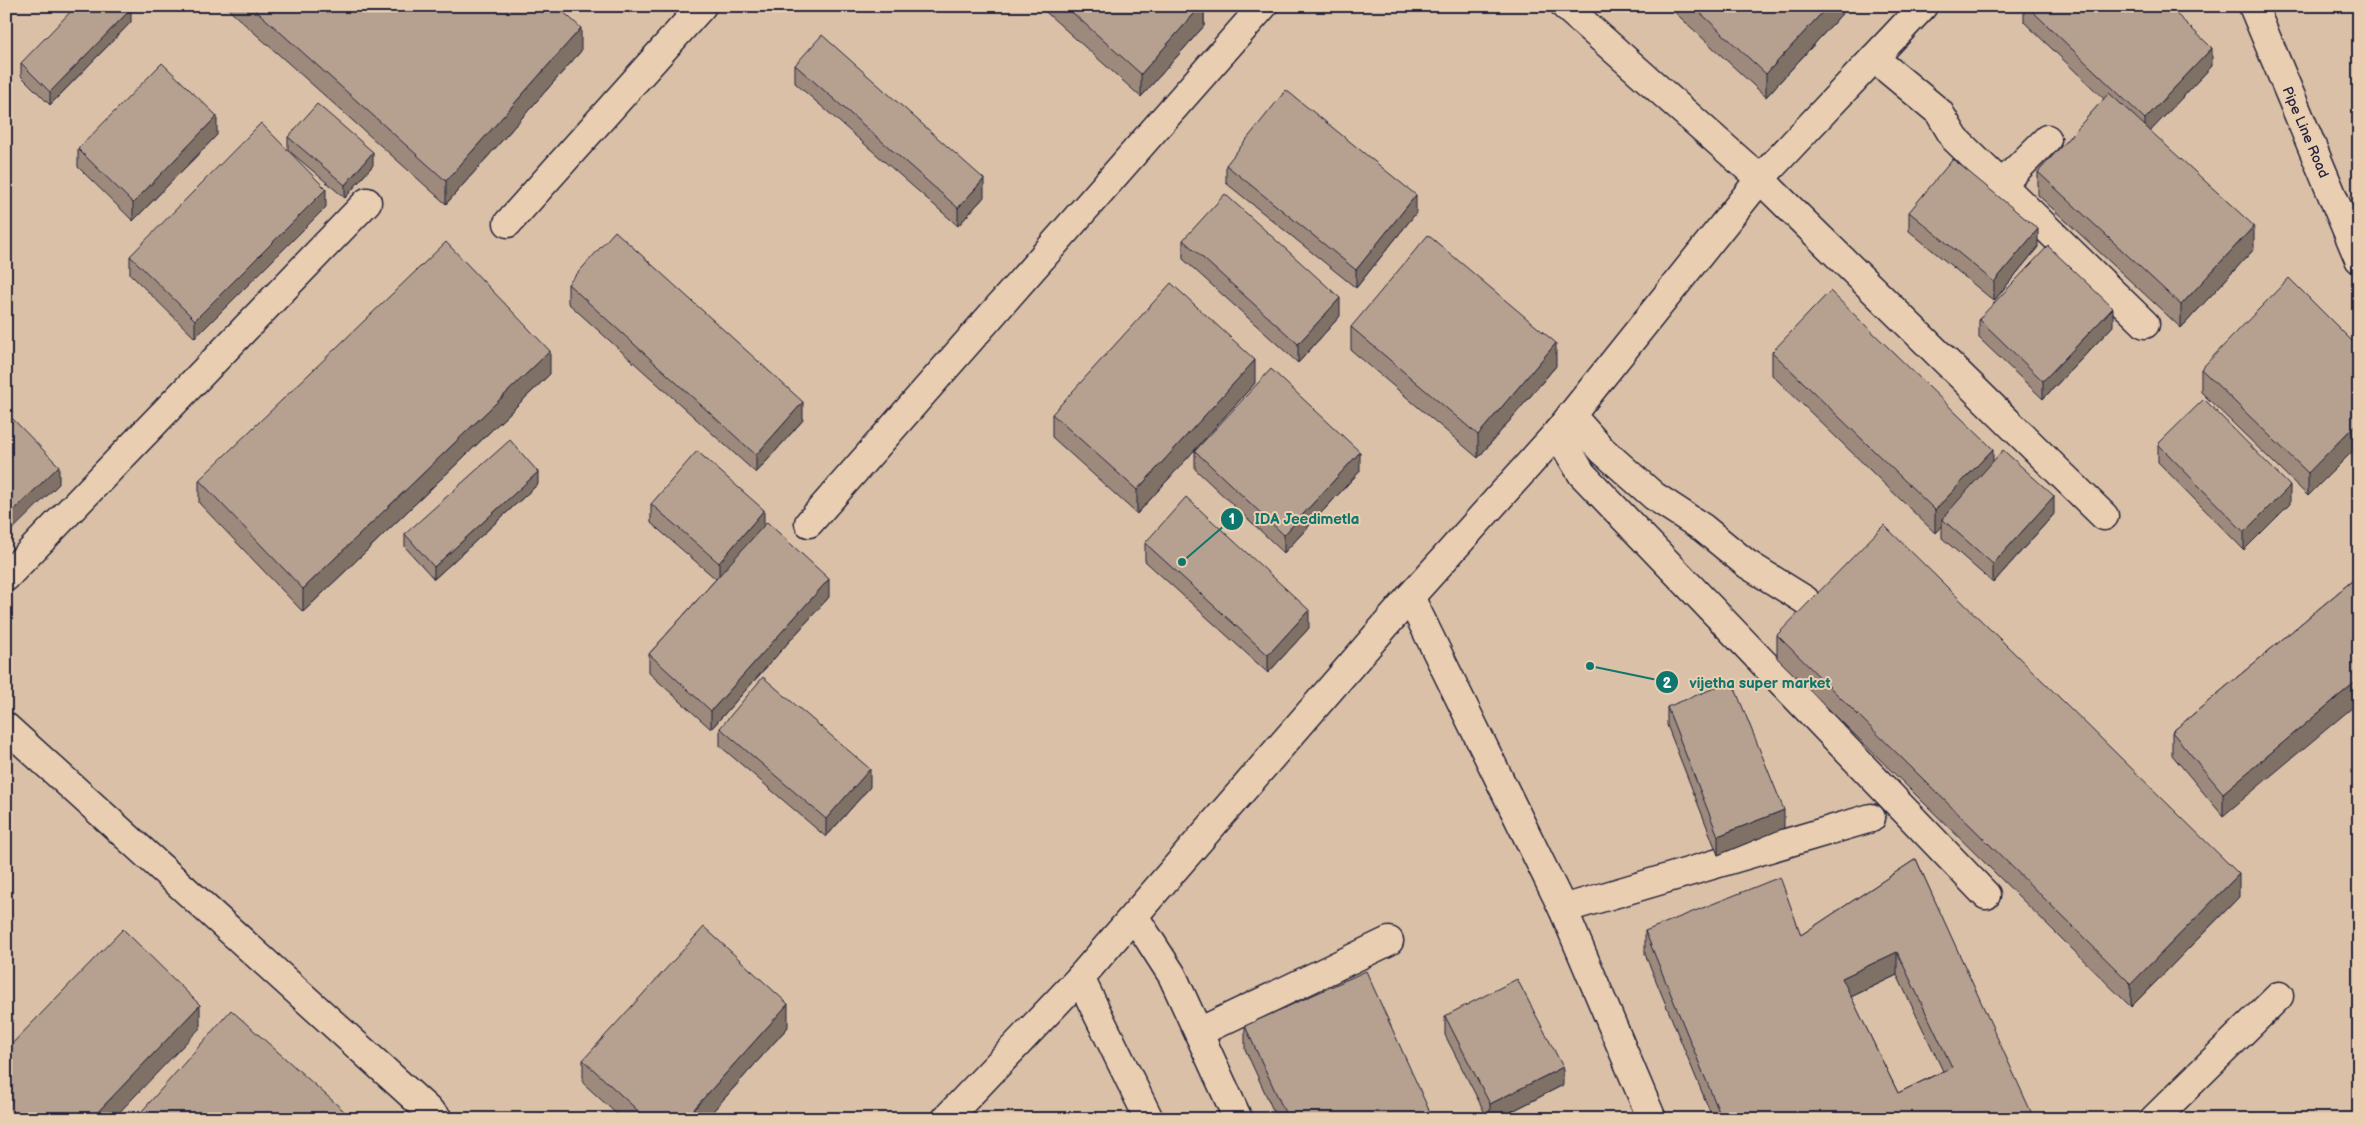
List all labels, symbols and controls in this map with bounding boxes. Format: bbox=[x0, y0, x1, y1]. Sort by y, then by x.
street label: Pipe Line Road bbox=[2279, 84, 2332, 180]
callout: IDA Jeedimetla bbox=[1219, 504, 1369, 534]
text: 1 bbox=[1229, 510, 1235, 529]
text: IDA Jeedimetla bbox=[1255, 510, 1359, 529]
callout: vijetha super market bbox=[1655, 667, 1841, 697]
text: 2 bbox=[1663, 674, 1672, 693]
text: vijetha super market bbox=[1689, 674, 1830, 693]

